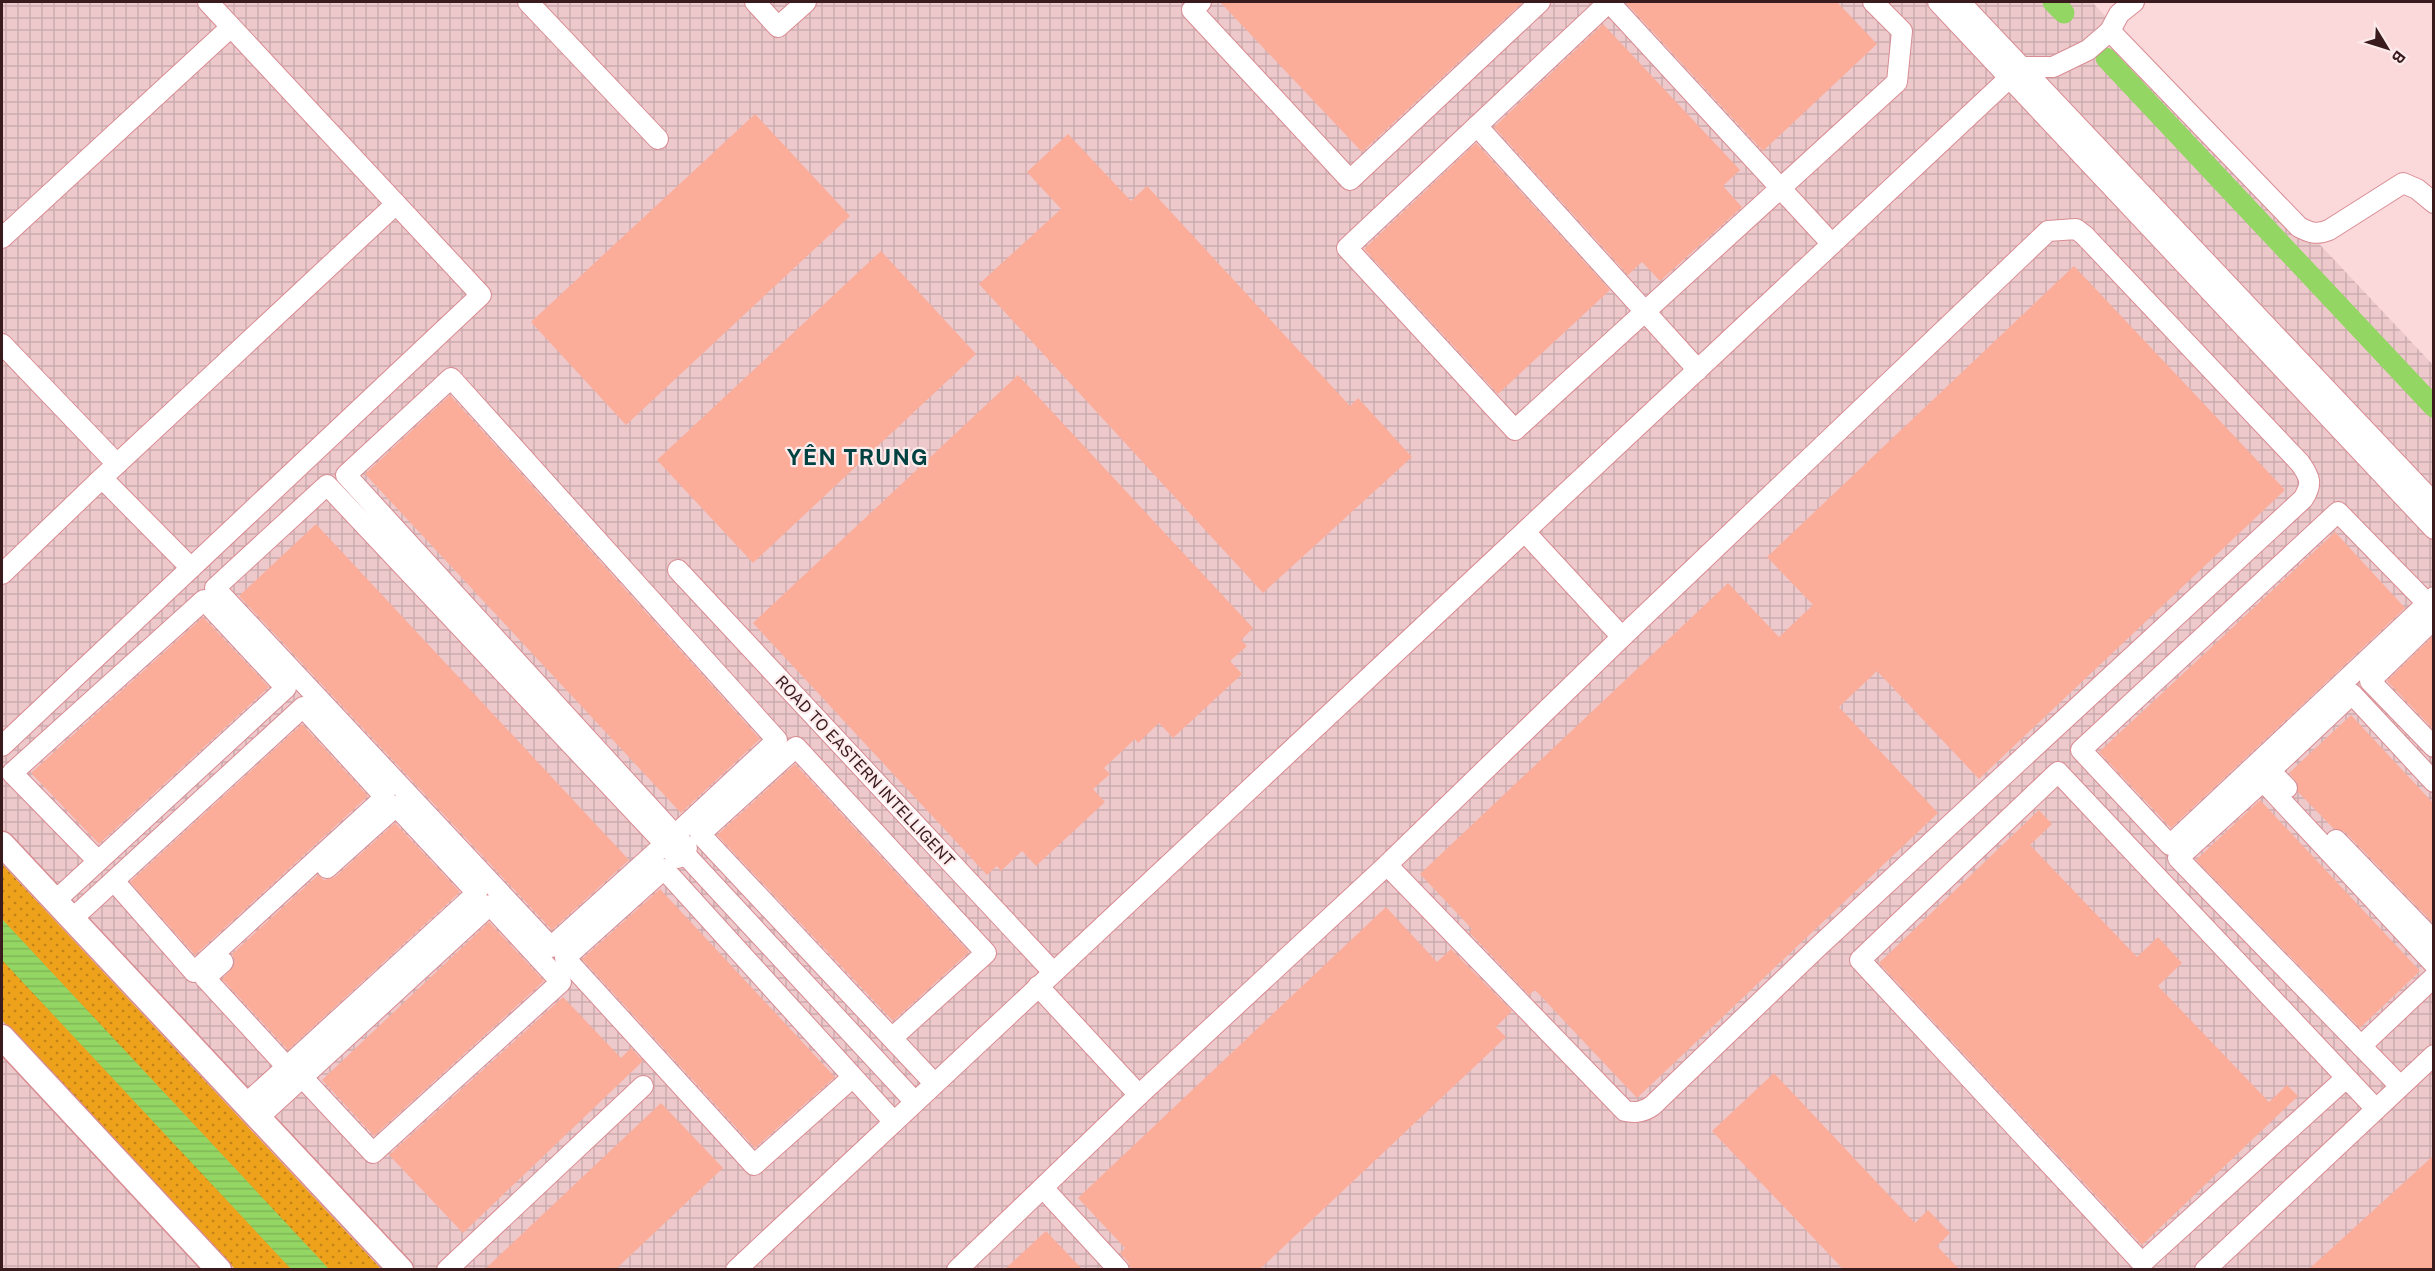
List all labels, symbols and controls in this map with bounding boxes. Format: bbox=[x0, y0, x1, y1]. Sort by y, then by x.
north arrow bbox=[2357, 18, 2417, 78]
text: B bbox=[2388, 47, 2409, 67]
district label: YÊN TRUNG bbox=[787, 444, 929, 470]
street label: ROAD TO EASTERN INTELLIGENT bbox=[772, 672, 959, 870]

